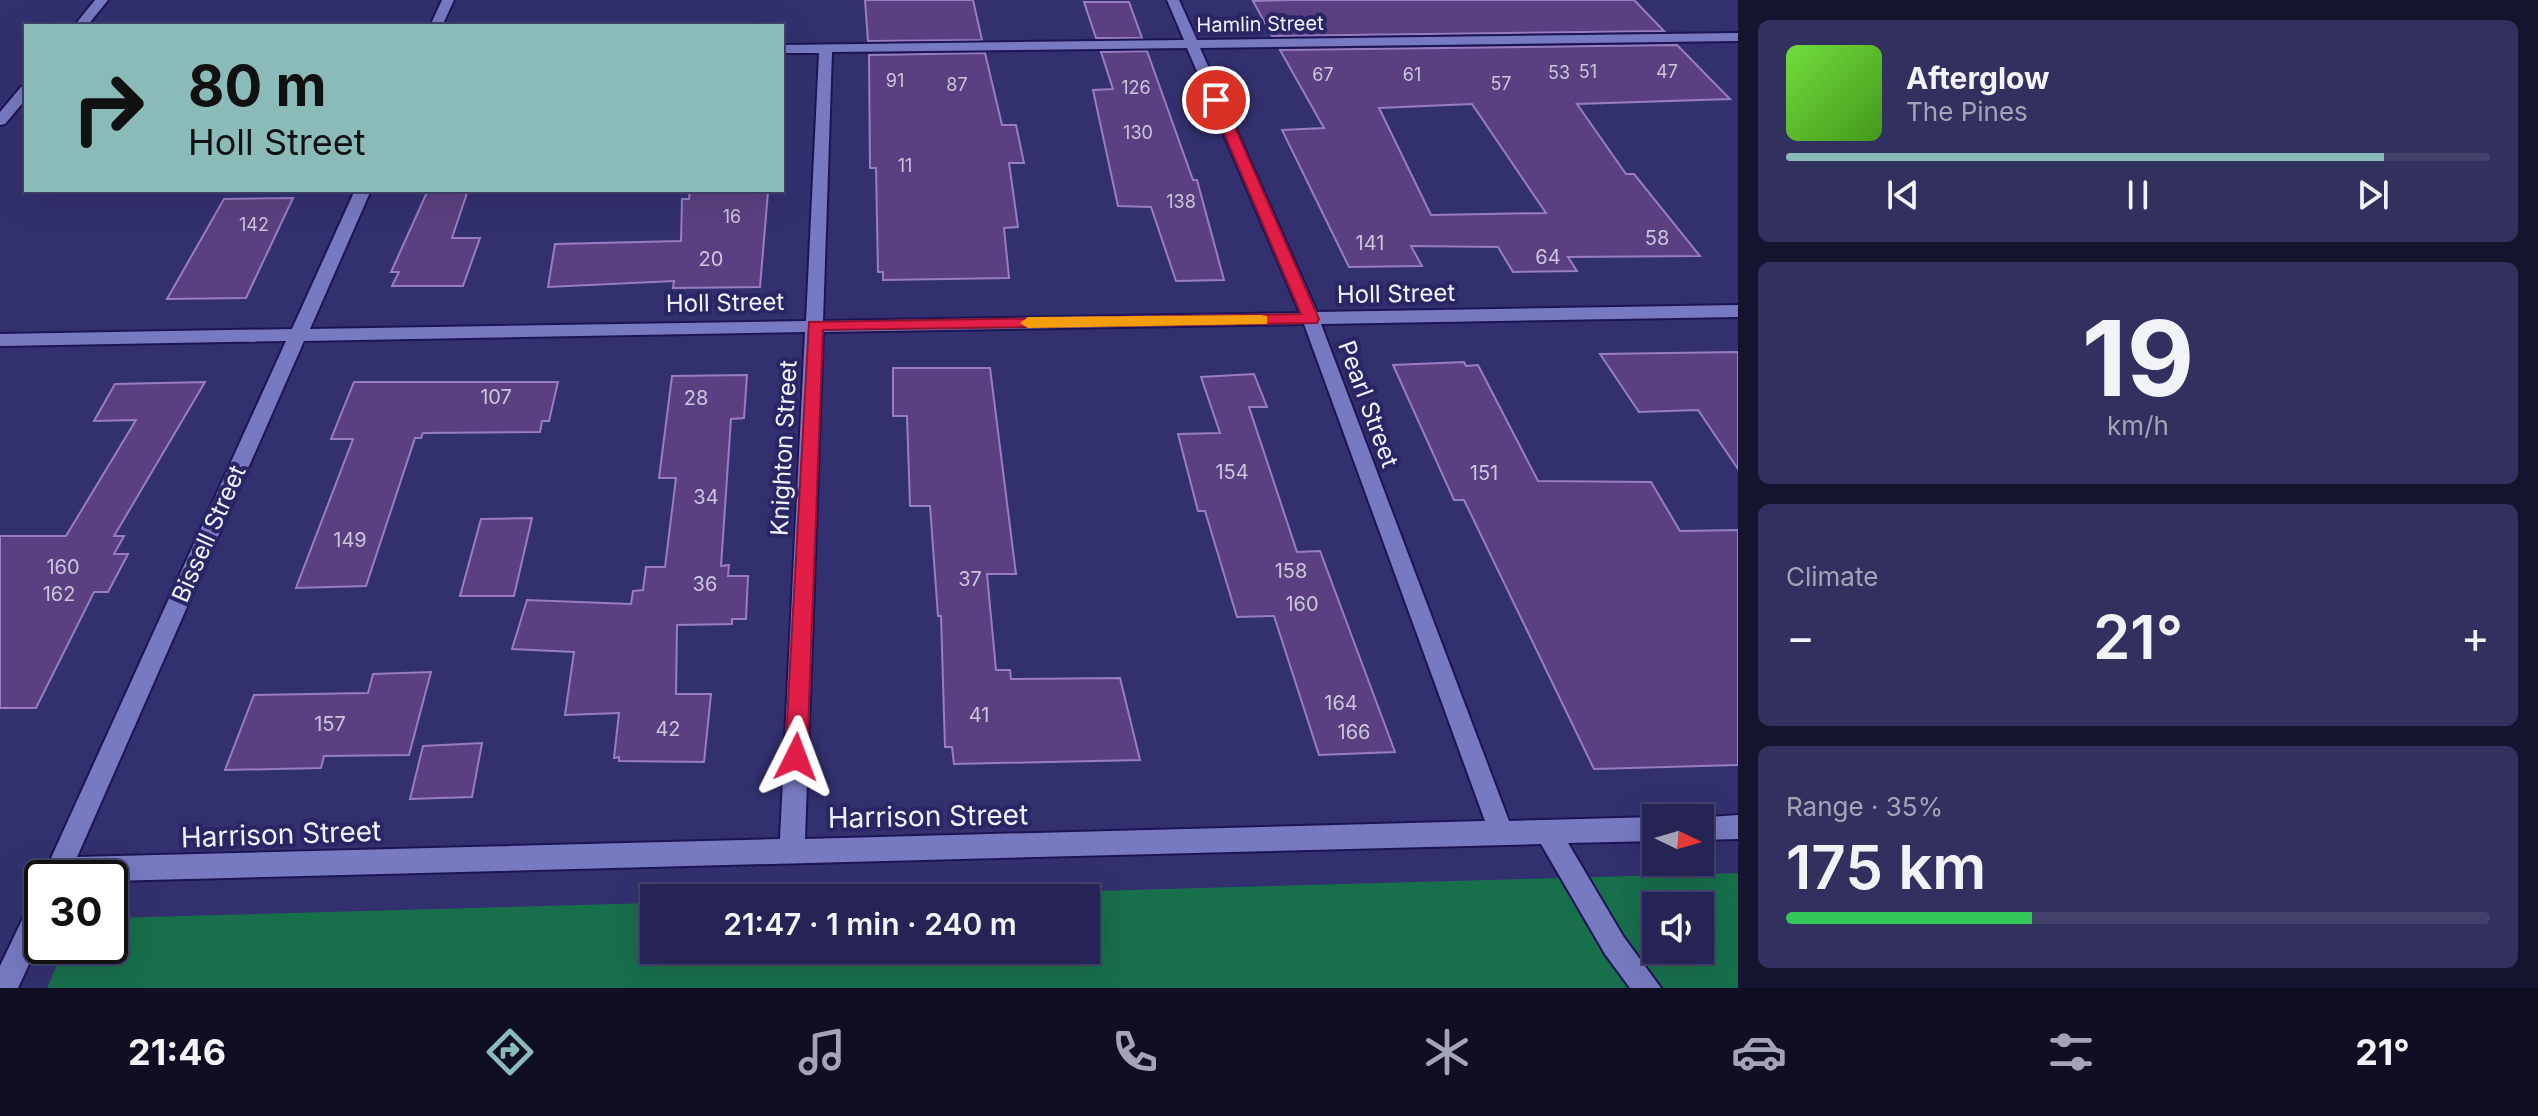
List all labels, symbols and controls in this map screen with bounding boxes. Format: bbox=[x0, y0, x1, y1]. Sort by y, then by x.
street label: Hamlin Street bbox=[1196, 11, 1324, 37]
text: 80 m bbox=[188, 52, 327, 120]
icon: right bbox=[56, 56, 160, 160]
text: Afterglow bbox=[1906, 60, 2050, 96]
house number: 51 bbox=[1579, 61, 1597, 82]
house number: 47 bbox=[1656, 61, 1678, 82]
house number: 53 bbox=[1548, 62, 1570, 83]
house number: 67 bbox=[1312, 64, 1334, 85]
house number: 61 bbox=[1403, 64, 1421, 85]
pin bbox=[1182, 66, 1250, 134]
house number: 91 bbox=[886, 70, 904, 91]
house number: 57 bbox=[1490, 73, 1512, 94]
house number: 87 bbox=[946, 74, 968, 95]
house number: 126 bbox=[1121, 77, 1151, 98]
icon: arrive bbox=[1194, 78, 1238, 122]
text: The Pines bbox=[1906, 96, 2028, 127]
text: Holl Street bbox=[188, 120, 366, 164]
house number: 130 bbox=[1123, 122, 1153, 143]
house number: 11 bbox=[898, 155, 912, 176]
icon: previous bbox=[1881, 173, 1925, 217]
icon: pause bbox=[2116, 173, 2160, 217]
icon: next bbox=[2351, 173, 2395, 217]
house number: 138 bbox=[1166, 191, 1196, 212]
house number: 16 bbox=[723, 206, 741, 227]
house number: 142 bbox=[239, 214, 269, 235]
house number: 58 bbox=[1645, 226, 1669, 250]
house number: 141 bbox=[1356, 231, 1384, 255]
house number: 64 bbox=[1535, 245, 1561, 269]
house number: 20 bbox=[699, 247, 723, 271]
street label: Holl Street bbox=[1337, 278, 1456, 309]
street label: Holl Street bbox=[666, 287, 785, 318]
text: 19 bbox=[2082, 295, 2194, 421]
street label: Pearl Street bbox=[1332, 337, 1405, 471]
street label: Knighton Street bbox=[764, 359, 803, 536]
house number: 107 bbox=[480, 385, 512, 409]
house number: 28 bbox=[684, 386, 708, 410]
text: km/h bbox=[2107, 410, 2169, 441]
house number: 154 bbox=[1215, 460, 1249, 484]
street label: Bissell Street bbox=[165, 461, 252, 607]
house number: 151 bbox=[1470, 461, 1498, 485]
house number: 34 bbox=[693, 485, 719, 509]
house number: 149 bbox=[333, 528, 367, 552]
house number: 160 bbox=[46, 555, 80, 579]
house number: 158 bbox=[1275, 559, 1307, 583]
text: Climate bbox=[1786, 561, 1878, 592]
house number: 37 bbox=[958, 567, 982, 591]
house number: 36 bbox=[693, 572, 717, 596]
house number: 162 bbox=[43, 582, 75, 606]
house number: 160 bbox=[1285, 592, 1319, 616]
text: 21° bbox=[2093, 601, 2183, 673]
text: − bbox=[1786, 610, 1815, 664]
text: + bbox=[2461, 610, 2490, 664]
house number: 164 bbox=[1324, 691, 1358, 715]
house number: 41 bbox=[969, 703, 989, 727]
house number: 157 bbox=[314, 712, 346, 736]
position arrow bbox=[754, 715, 838, 799]
house number: 42 bbox=[655, 717, 681, 741]
house number: 166 bbox=[1338, 720, 1370, 744]
text: Range · 35% bbox=[1786, 791, 1943, 822]
street label: Harrison Street bbox=[828, 797, 1028, 835]
north arrow bbox=[1642, 804, 1714, 876]
map controls bbox=[1642, 804, 1714, 964]
street label: Harrison Street bbox=[180, 814, 382, 854]
text: 175 km bbox=[1786, 831, 1986, 903]
speed limit sign: 30 bbox=[24, 860, 128, 964]
button: sound bbox=[1642, 892, 1714, 964]
text: 21:47 · 1 min · 240 m bbox=[723, 906, 1017, 942]
icon: directions bbox=[482, 1024, 538, 1080]
icon: music bbox=[794, 1024, 850, 1080]
icon: phone bbox=[1107, 1024, 1163, 1080]
icon: climate bbox=[1419, 1024, 1475, 1080]
icon: car bbox=[1731, 1024, 1787, 1080]
icon: filters bbox=[2043, 1024, 2099, 1080]
text: 21:46 bbox=[128, 1030, 226, 1074]
text: 21° bbox=[2355, 1030, 2410, 1074]

